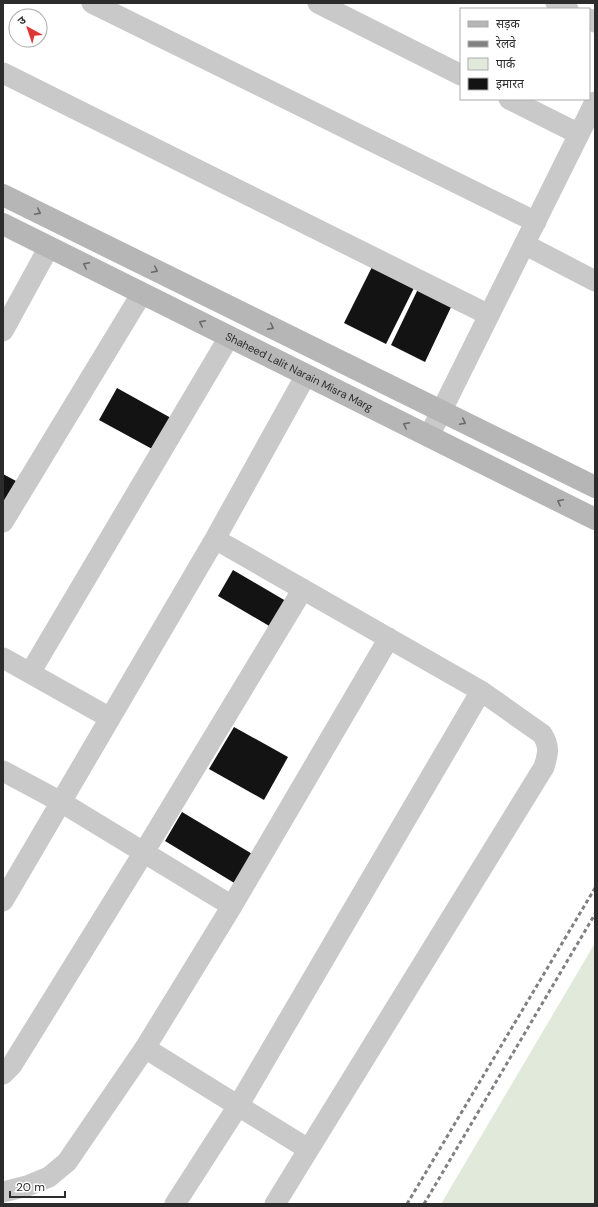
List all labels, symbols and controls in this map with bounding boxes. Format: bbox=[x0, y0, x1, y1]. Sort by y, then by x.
north arrow bbox=[8, 8, 48, 48]
legend bbox=[460, 8, 590, 100]
text: उ bbox=[15, 13, 29, 28]
text: सड़क bbox=[496, 16, 521, 32]
text: रेलवे bbox=[496, 36, 516, 52]
text: पार्क bbox=[496, 56, 516, 72]
text: इमारत bbox=[496, 76, 525, 92]
one-way arrow bbox=[34, 207, 41, 215]
one-way arrow bbox=[83, 262, 90, 270]
one-way arrow bbox=[150, 265, 158, 273]
one-way arrow bbox=[199, 320, 206, 328]
one-way arrow bbox=[267, 322, 274, 330]
street label: Shaheed Lalit Narain Misra Marg bbox=[223, 329, 375, 414]
one-way arrow bbox=[459, 417, 466, 425]
one-way arrow bbox=[403, 422, 410, 430]
one-way arrow bbox=[557, 499, 564, 507]
scale bar bbox=[10, 1173, 65, 1199]
text: 20 m bbox=[16, 1179, 45, 1195]

